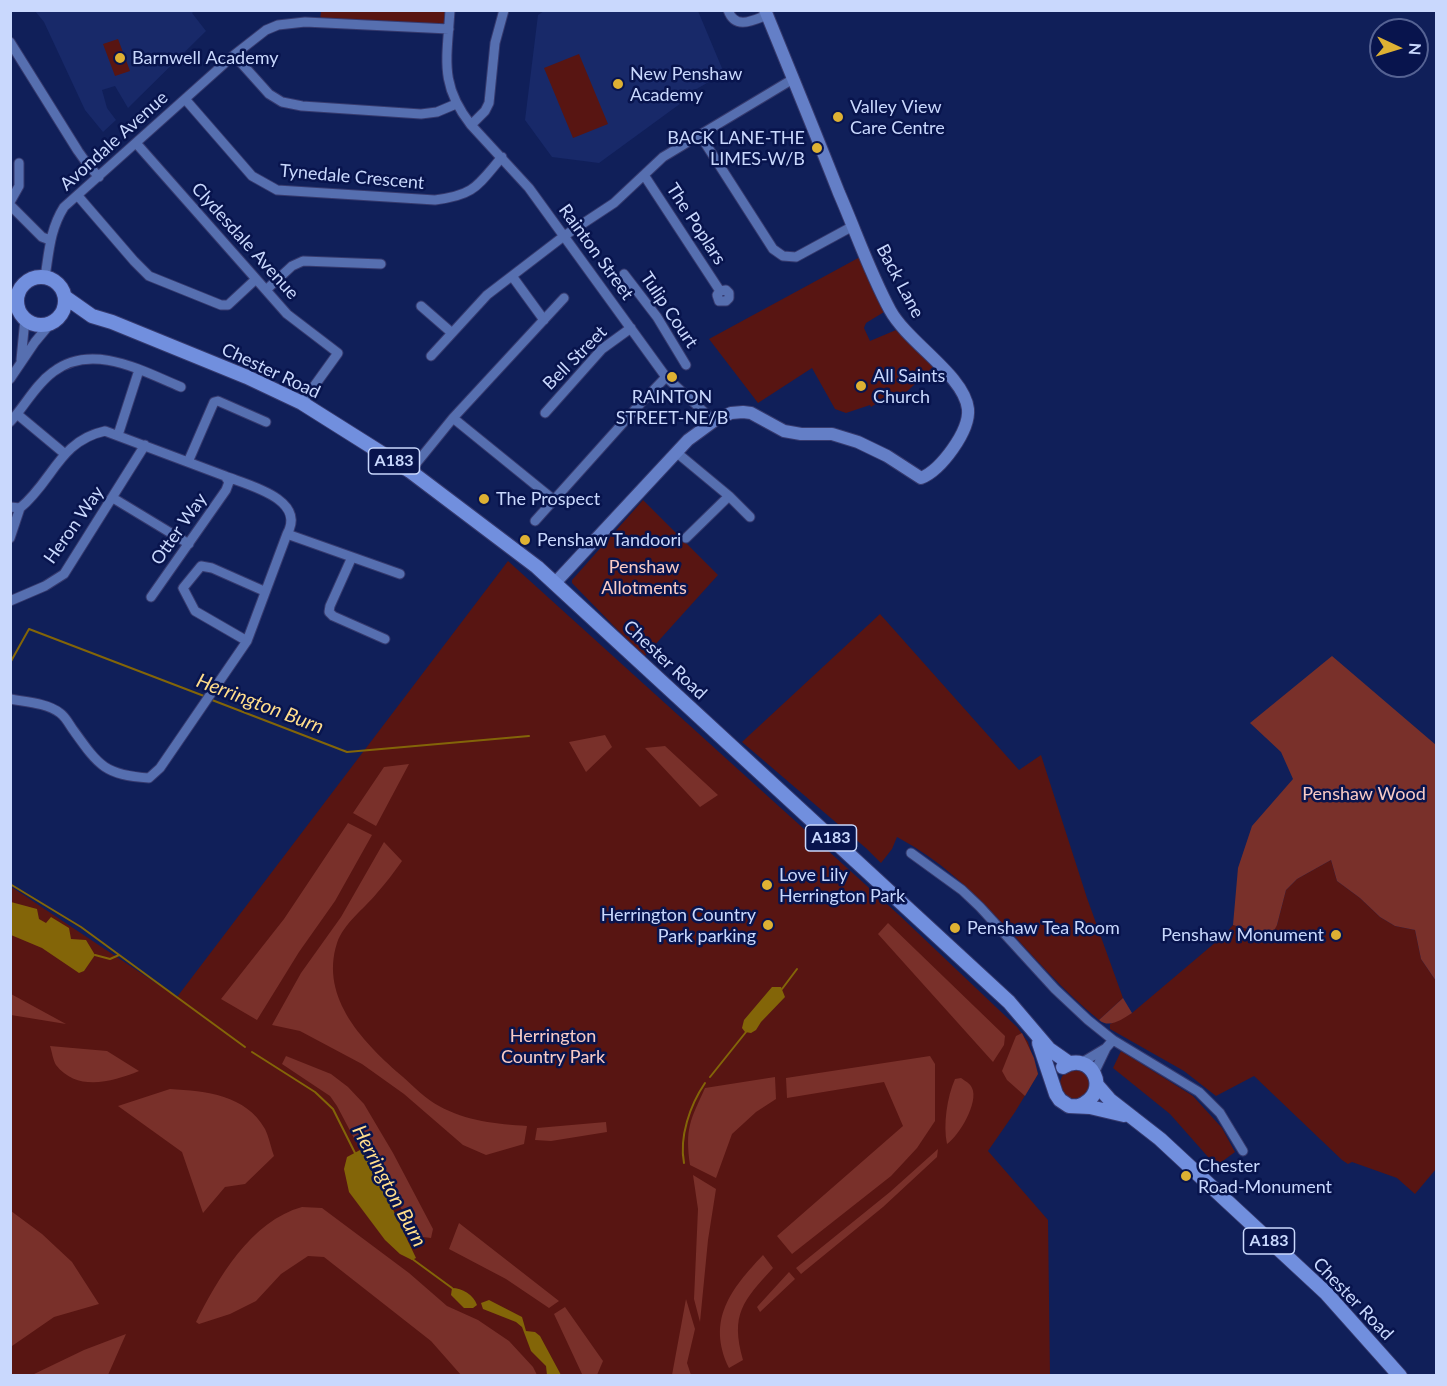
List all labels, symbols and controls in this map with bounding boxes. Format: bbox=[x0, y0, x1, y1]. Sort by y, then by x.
north arrow bbox=[1369, 18, 1429, 78]
text: N bbox=[1406, 42, 1425, 56]
place label: Barnwell Academy bbox=[132, 47, 279, 69]
marker: Barnwell Academy bbox=[113, 51, 127, 65]
place label: New Penshaw Academy bbox=[630, 63, 742, 106]
marker: New Penshaw Academy bbox=[611, 77, 625, 91]
street label: Avondale Avenue bbox=[56, 87, 172, 195]
place label: Valley View Care Centre bbox=[850, 96, 945, 138]
marker: Valley View Care Centre bbox=[831, 110, 845, 124]
place label: BACK LANE-THE LIMES-W/B bbox=[667, 127, 805, 170]
marker: BACK LANE-THE LIMES-W/B bbox=[810, 141, 824, 155]
street label: Tynedale Crescent bbox=[279, 160, 425, 194]
street label: Clydesdale Avenue bbox=[187, 178, 303, 304]
street label: The Poplars bbox=[662, 179, 730, 269]
street label: Rainton Street bbox=[554, 200, 638, 304]
street label: Back Lane bbox=[872, 240, 928, 322]
street label: Tulip Court bbox=[636, 268, 702, 352]
street label: Bell Street bbox=[539, 322, 611, 394]
street label: Chester Road bbox=[218, 339, 324, 403]
place label: All Saints Church bbox=[873, 365, 945, 407]
marker: RAINTON STREET-NE/B bbox=[665, 370, 679, 384]
marker: All Saints Church bbox=[854, 379, 868, 393]
place label: RAINTON STREET-NE/B bbox=[616, 386, 728, 428]
road number: A183 bbox=[368, 448, 420, 474]
street label: Heron Way bbox=[39, 482, 109, 568]
place label: The Prospect bbox=[496, 488, 600, 510]
street label: Otter Way bbox=[146, 489, 212, 569]
marker: The Prospect bbox=[477, 492, 491, 506]
place label: Penshaw Tandoori bbox=[537, 529, 681, 551]
marker: Penshaw Tandoori bbox=[518, 533, 532, 547]
park label: Penshaw Allotments bbox=[601, 556, 687, 598]
street label: Chester Road bbox=[619, 616, 711, 704]
water label: Herrington Burn bbox=[193, 669, 327, 739]
park label: Penshaw Wood bbox=[1302, 783, 1426, 805]
road number: A183 bbox=[806, 825, 856, 851]
place label: Love Lily Herrington Park bbox=[779, 864, 905, 906]
marker: Love Lily Herrington Park bbox=[760, 878, 774, 892]
place label: Herrington Country Park parking bbox=[601, 904, 756, 946]
place label: Penshaw Tea Room bbox=[967, 917, 1120, 939]
marker: Herrington Country Park parking bbox=[761, 918, 775, 932]
marker: Penshaw Tea Room bbox=[948, 921, 962, 935]
place label: Penshaw Monument bbox=[1161, 924, 1324, 946]
marker: Penshaw Monument bbox=[1329, 928, 1343, 942]
park label: Herrington Country Park bbox=[501, 1025, 605, 1068]
water label: Herrington Burn bbox=[347, 1121, 431, 1251]
place label: Chester Road-Monument bbox=[1198, 1155, 1332, 1198]
marker: Chester Road-Monument bbox=[1179, 1169, 1193, 1183]
road number: A183 bbox=[1244, 1228, 1294, 1254]
street label: Chester Road bbox=[1308, 1253, 1398, 1345]

